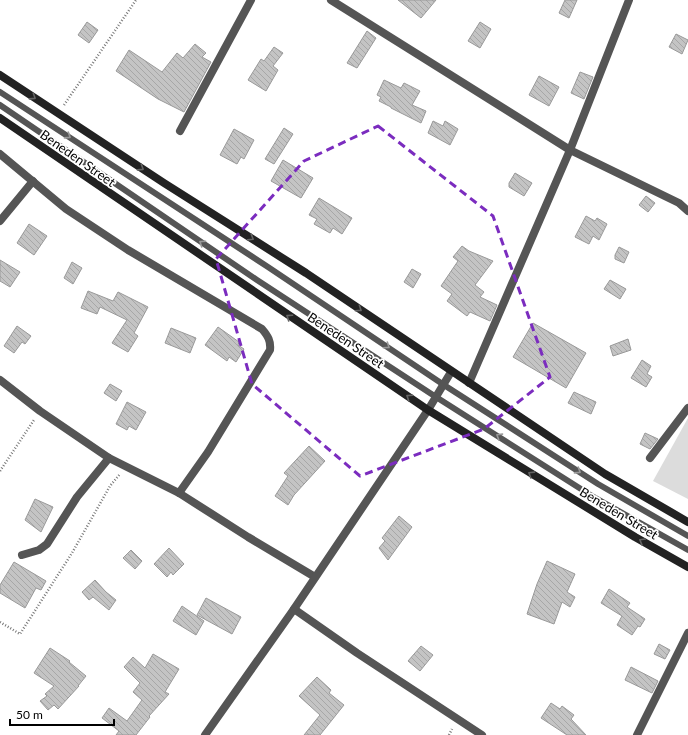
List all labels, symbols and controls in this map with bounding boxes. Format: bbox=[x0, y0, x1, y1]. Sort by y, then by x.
one-way arrow bbox=[29, 92, 36, 99]
street label: Beneden Street bbox=[37, 126, 119, 190]
one-way arrow bbox=[64, 131, 71, 138]
one-way arrow bbox=[137, 163, 144, 171]
one-way arrow bbox=[247, 233, 254, 241]
one-way arrow bbox=[200, 241, 207, 248]
one-way arrow bbox=[355, 304, 362, 311]
street label: Beneden Street bbox=[305, 309, 387, 371]
one-way arrow bbox=[287, 315, 294, 322]
one-way arrow bbox=[382, 341, 389, 348]
one-way arrow bbox=[406, 394, 413, 402]
one-way arrow bbox=[496, 434, 503, 441]
one-way arrow bbox=[574, 466, 581, 473]
one-way arrow bbox=[528, 471, 535, 478]
street label: Beneden Street bbox=[577, 483, 661, 543]
one-way arrow bbox=[639, 538, 646, 545]
scale bar bbox=[10, 701, 114, 727]
text: 50 m bbox=[16, 707, 43, 722]

